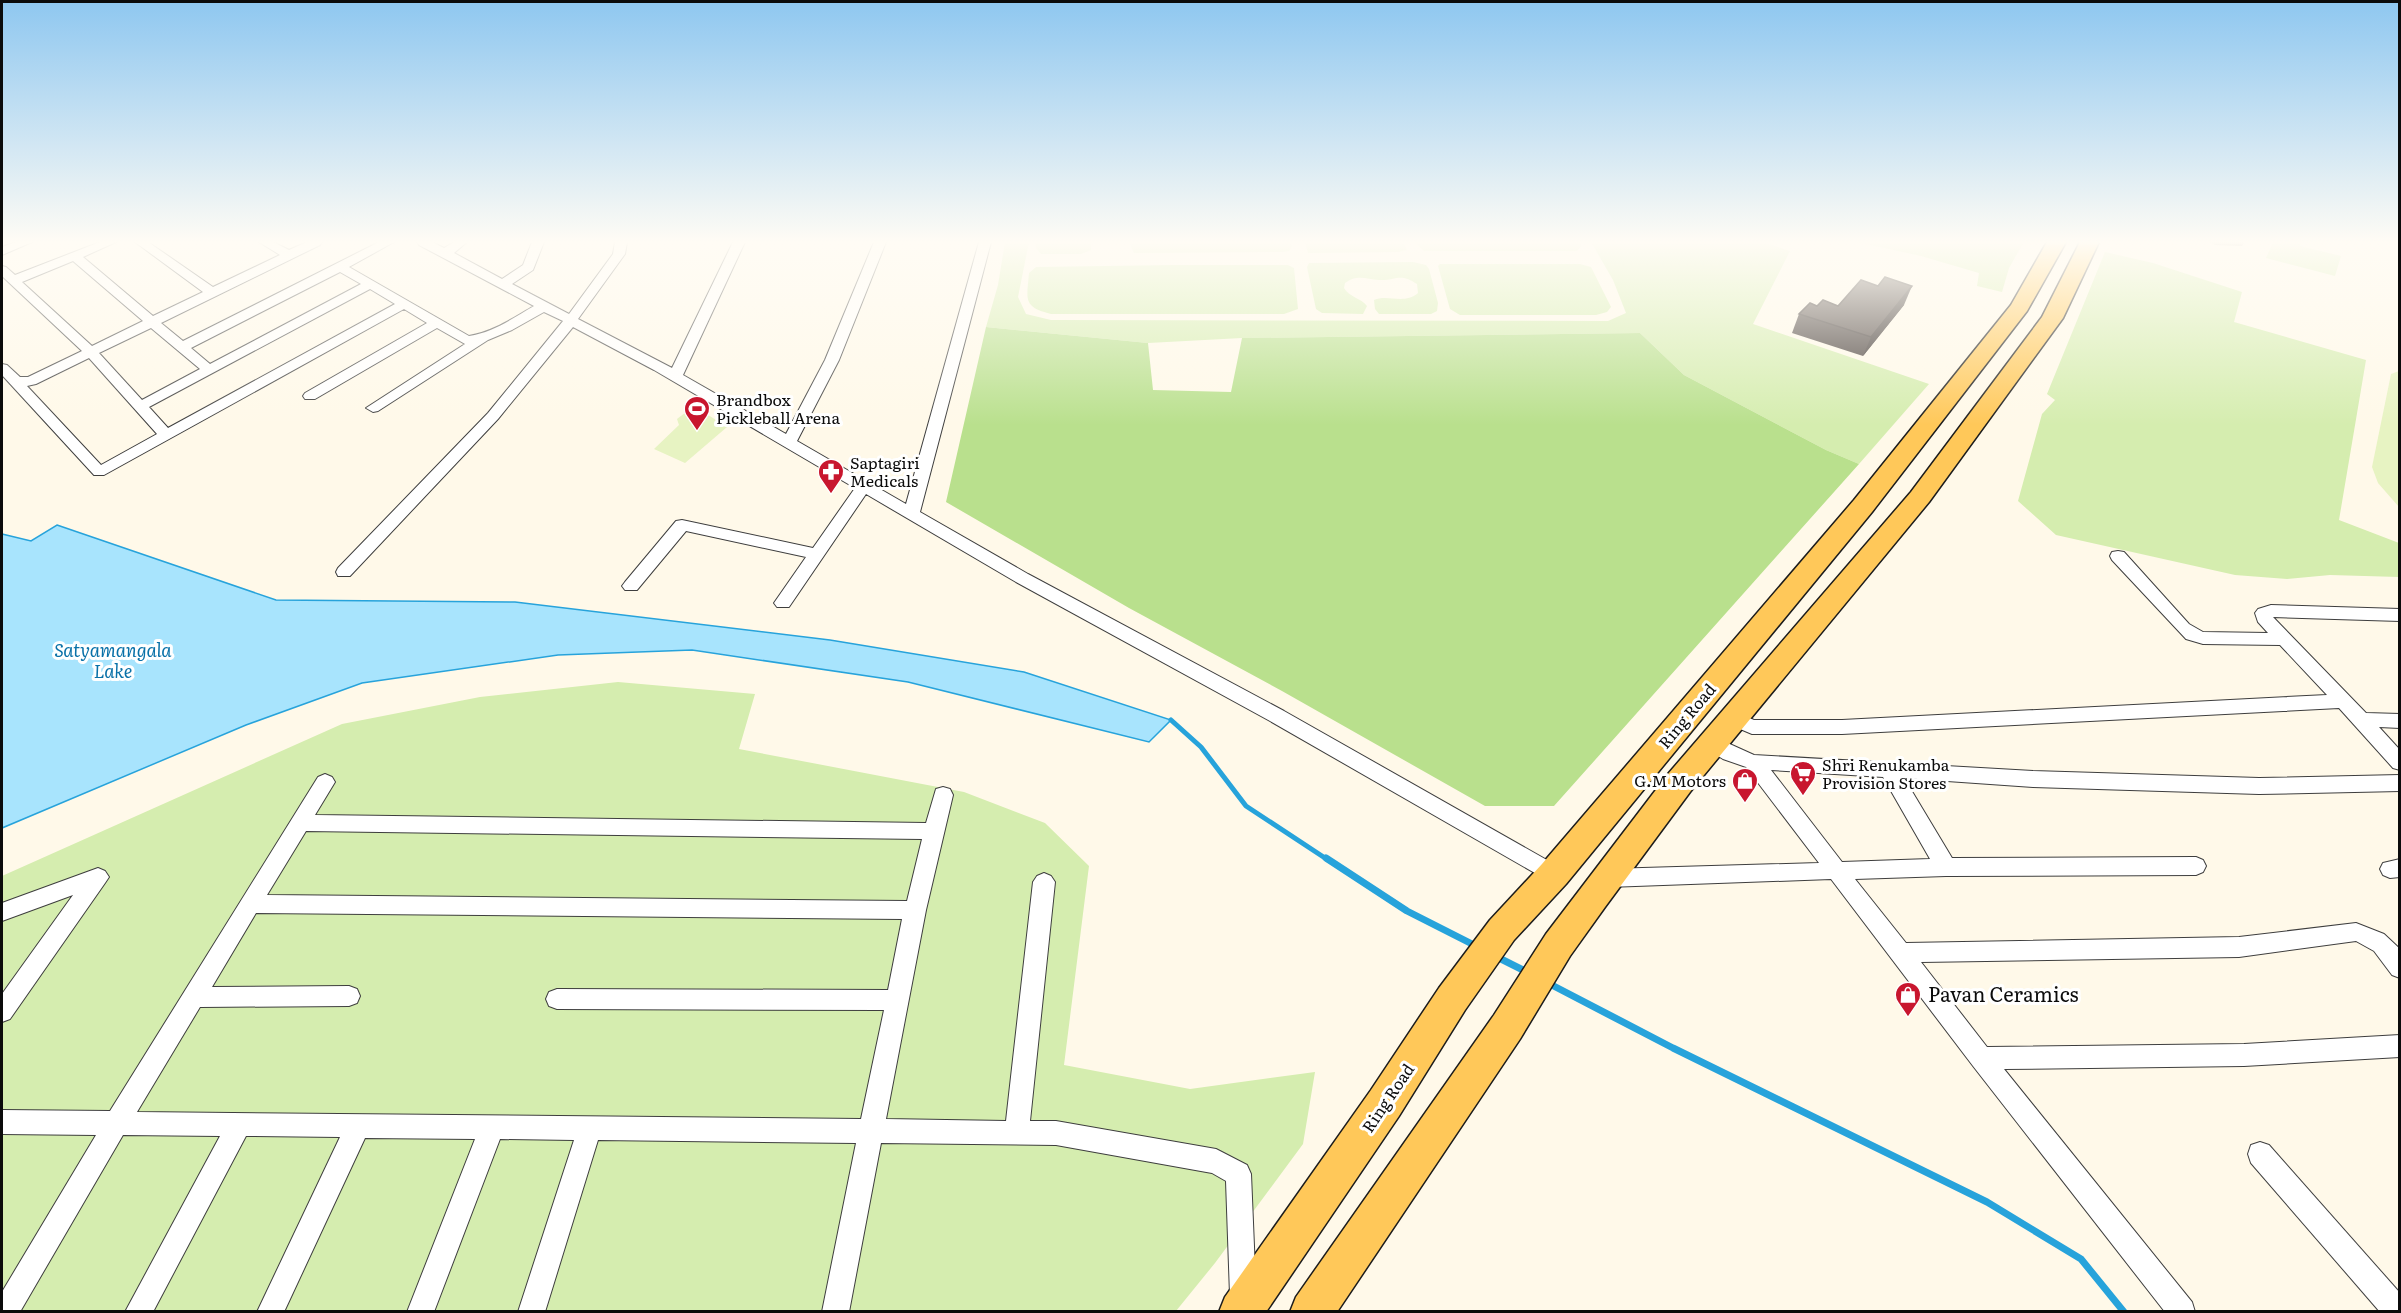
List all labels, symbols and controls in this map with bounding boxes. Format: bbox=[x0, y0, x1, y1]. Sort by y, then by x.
place label: Brandbox Pickleball Arena bbox=[716, 387, 840, 429]
sports icon: Brandbox Pickleball Arena bbox=[682, 394, 712, 432]
place label: Saptagiri Medicals bbox=[850, 450, 920, 492]
pharmacy icon: Saptagiri Medicals bbox=[816, 457, 846, 495]
water label: Satyamangala Lake bbox=[54, 636, 172, 684]
street label: Ring Road bbox=[1652, 677, 1721, 753]
place label: Shri Renukamba Provision Stores bbox=[1822, 752, 1950, 794]
supermarket icon: Shri Renukamba Provision Stores bbox=[1788, 759, 1818, 797]
shop icon: G.M Motors bbox=[1730, 766, 1760, 804]
place label: G.M Motors bbox=[1634, 768, 1726, 792]
place label: Pavan Ceramics bbox=[1928, 978, 2079, 1008]
shop icon: Pavan Ceramics bbox=[1893, 980, 1923, 1018]
street label: Ring Road bbox=[1355, 1058, 1419, 1137]

